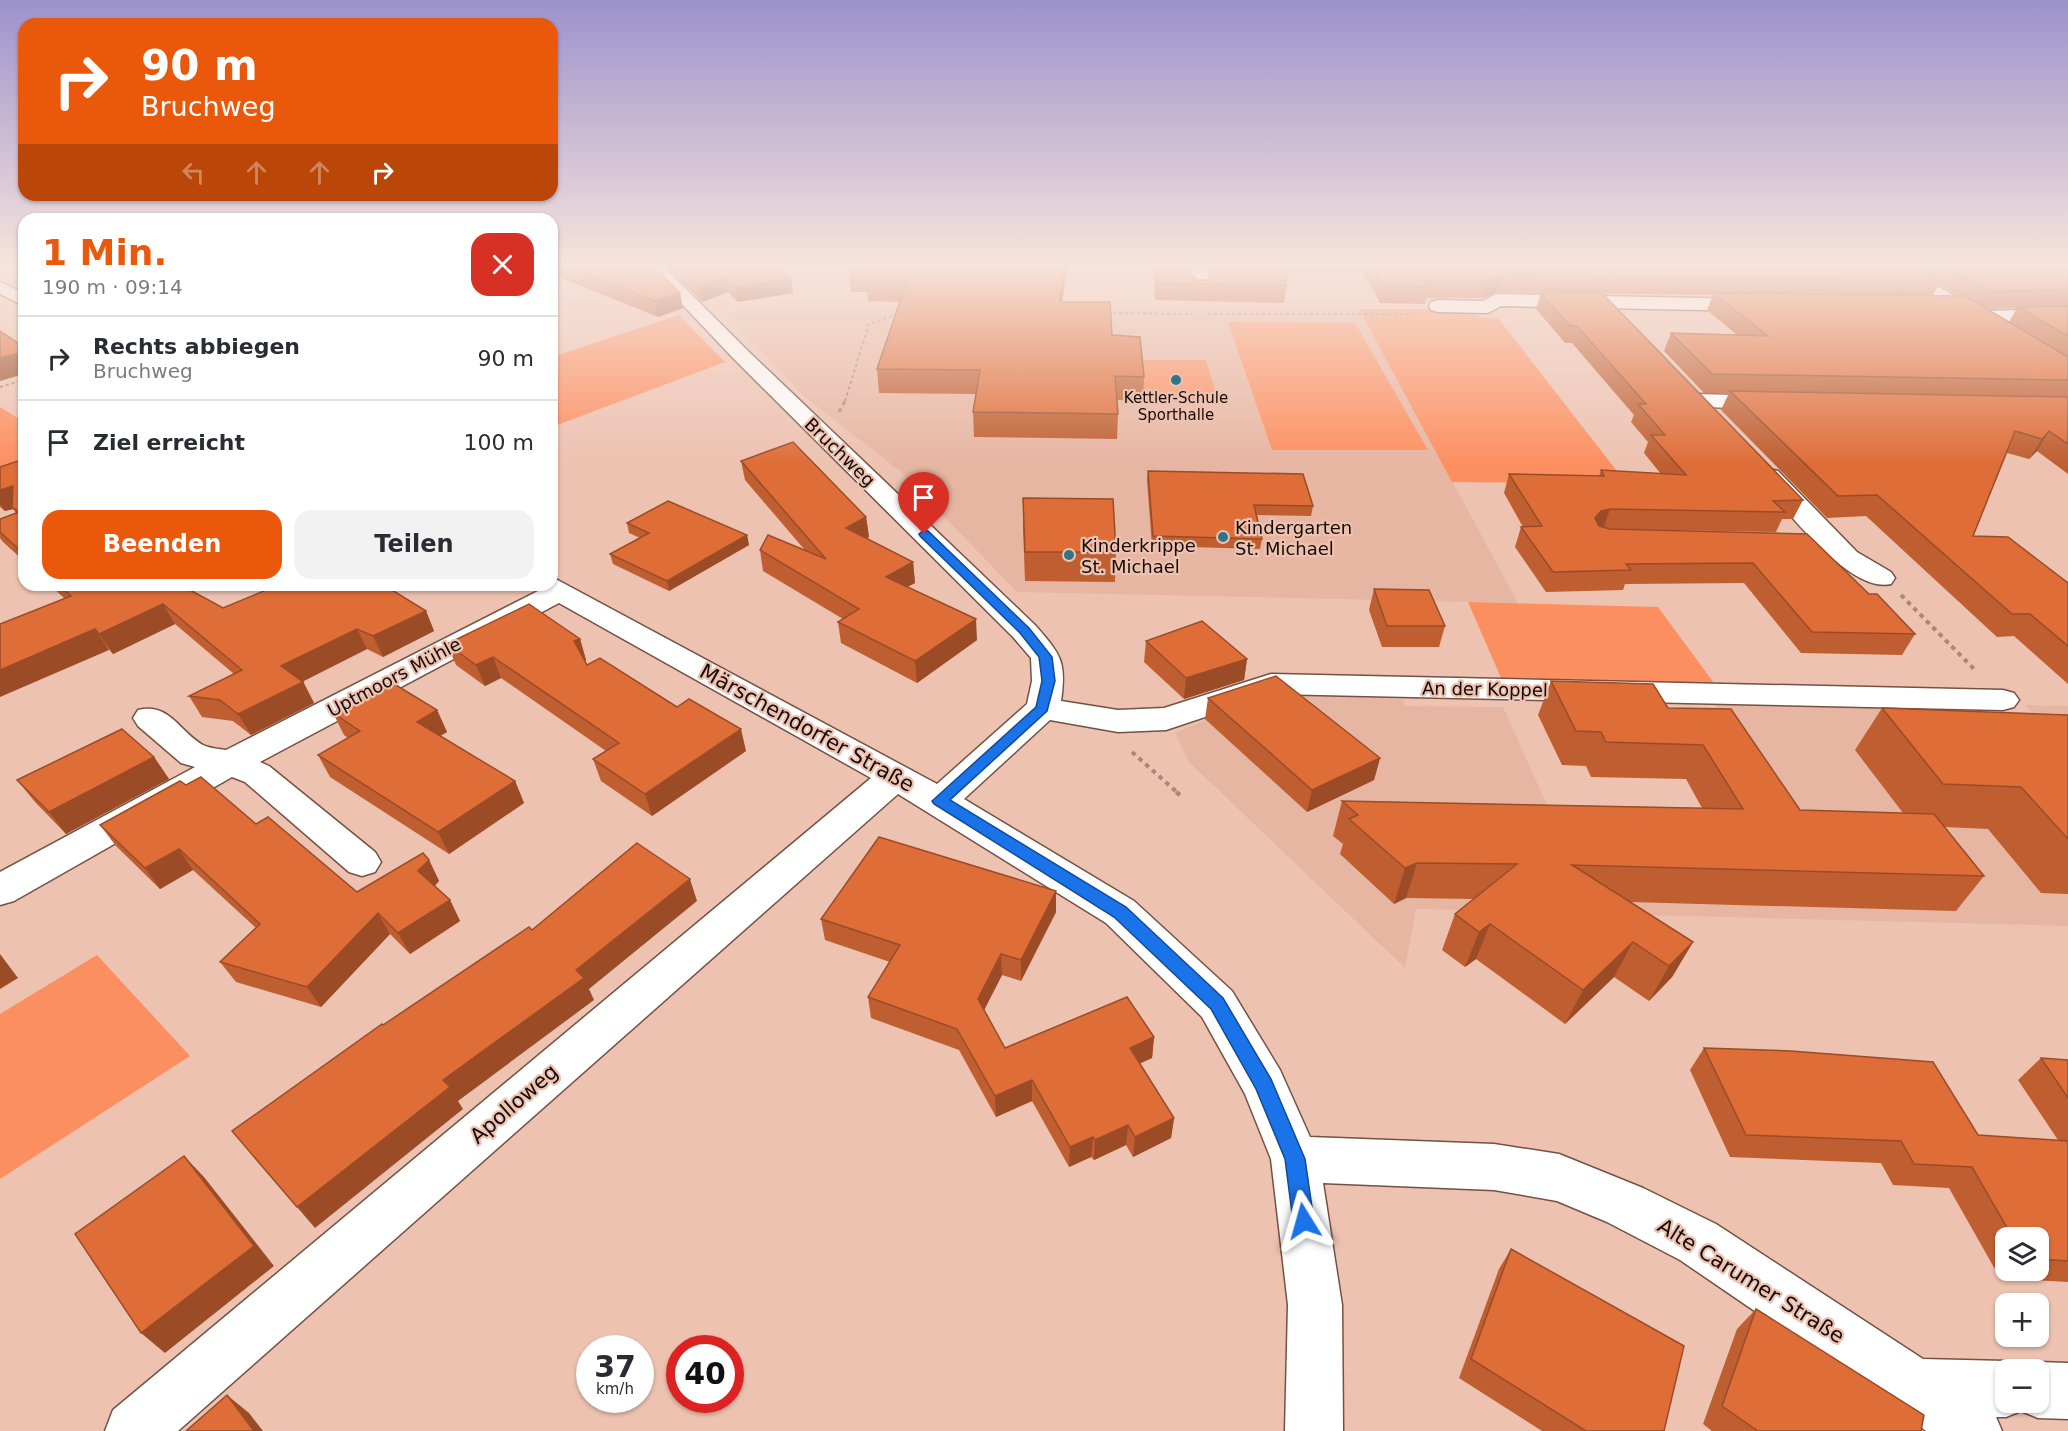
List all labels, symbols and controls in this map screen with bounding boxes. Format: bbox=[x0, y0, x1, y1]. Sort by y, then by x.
text: 90 m bbox=[141, 41, 258, 90]
icon: right bbox=[42, 42, 120, 120]
text: Bruchweg bbox=[141, 91, 276, 122]
icon: left bbox=[177, 156, 210, 189]
icon: ahead bbox=[240, 156, 273, 189]
icon: ahead bbox=[303, 156, 336, 189]
icon: right bbox=[366, 156, 399, 189]
text: 1 Min. bbox=[42, 232, 167, 273]
button: close bbox=[471, 233, 534, 296]
text: 190 m · 09:14 bbox=[42, 275, 183, 299]
text: Rechts abbiegen bbox=[93, 334, 300, 359]
icon: right bbox=[42, 342, 75, 375]
text: 90 m bbox=[478, 346, 534, 371]
text: Bruchweg bbox=[93, 359, 193, 383]
marker: Kettler-Schule Sporthalle bbox=[1169, 373, 1183, 387]
place label: Kettler-Schule Sporthalle bbox=[1124, 389, 1228, 424]
street label: Bruchweg bbox=[800, 413, 880, 491]
icon: arrive bbox=[42, 426, 75, 459]
text: Ziel erreicht bbox=[93, 430, 245, 455]
text: 100 m bbox=[464, 430, 534, 455]
pin bbox=[898, 472, 949, 534]
icon: arrive bbox=[907, 481, 940, 514]
button: Beenden bbox=[42, 510, 282, 579]
button: Teilen bbox=[294, 510, 534, 579]
place label: Kindergarten St. Michael bbox=[1235, 517, 1352, 559]
marker: Kindergarten St. Michael bbox=[1216, 530, 1230, 544]
place label: Kinderkrippe St. Michael bbox=[1081, 535, 1196, 577]
marker: Kinderkrippe St. Michael bbox=[1062, 548, 1076, 562]
street label: Uptmoors Mühle bbox=[324, 633, 464, 721]
street label: Märschendorfer Straße bbox=[696, 659, 918, 797]
street label: An der Koppel bbox=[1422, 677, 1548, 701]
street label: Apolloweg bbox=[465, 1059, 563, 1149]
position arrow bbox=[1272, 1189, 1336, 1253]
street label: Alte Carumer Straße bbox=[1653, 1214, 1849, 1348]
map controls bbox=[1995, 1227, 2049, 1413]
button: layers bbox=[1995, 1227, 2049, 1281]
button: + bbox=[1995, 1293, 2049, 1347]
speed limit sign: 40 bbox=[666, 1335, 744, 1413]
text: 37 bbox=[594, 1349, 636, 1384]
button: − bbox=[1995, 1359, 2049, 1413]
text: km/h bbox=[596, 1380, 634, 1398]

